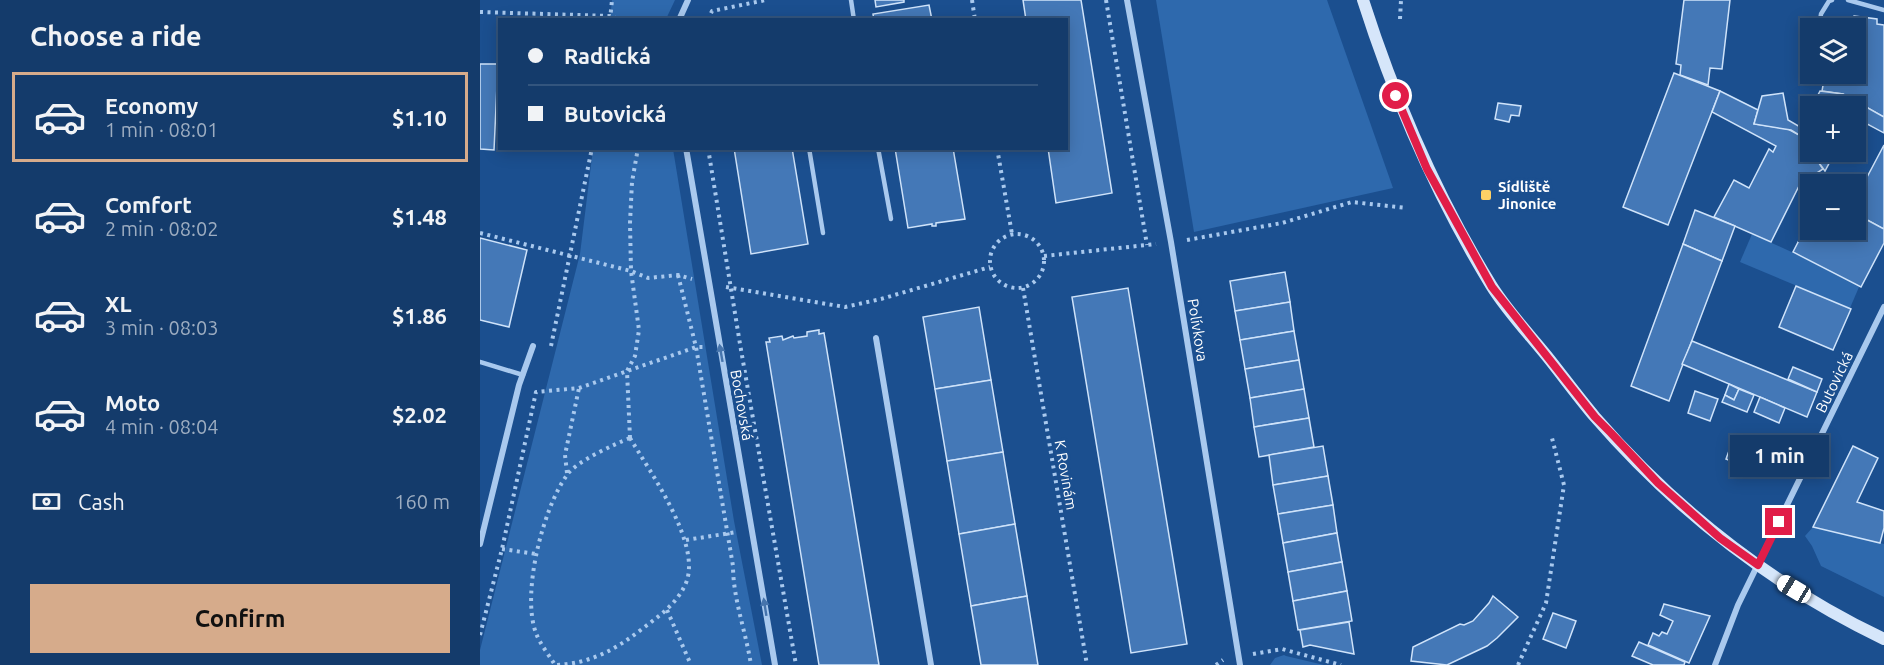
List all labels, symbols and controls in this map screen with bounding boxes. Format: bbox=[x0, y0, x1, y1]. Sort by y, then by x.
map controls bbox=[1800, 18, 1866, 240]
button: layers bbox=[1800, 18, 1866, 84]
text: Choose a ride bbox=[30, 21, 202, 51]
text: Radlická bbox=[564, 43, 651, 68]
route start bbox=[1382, 82, 1409, 109]
icon: car bbox=[33, 90, 87, 144]
text: Economy bbox=[105, 93, 198, 118]
button: + bbox=[1800, 96, 1866, 162]
text: Butovická bbox=[564, 101, 666, 126]
text: $1.10 bbox=[392, 105, 447, 130]
text: 1 min · 08:01 bbox=[105, 118, 219, 141]
button: − bbox=[1800, 174, 1866, 240]
place label: Sídliště Jinonice bbox=[1498, 178, 1556, 212]
marker: Sídliště Jinonice bbox=[1479, 188, 1493, 202]
icon: car bbox=[33, 189, 87, 243]
text: Comfort bbox=[105, 192, 192, 217]
text: $1.48 bbox=[392, 204, 447, 229]
text: 2 min · 08:02 bbox=[105, 217, 219, 240]
icon: car bbox=[33, 288, 87, 342]
text: XL bbox=[105, 291, 132, 316]
street label: Polívkova bbox=[1185, 297, 1211, 363]
text: $1.86 bbox=[392, 303, 447, 328]
text: 3 min · 08:03 bbox=[105, 316, 219, 339]
one-way arrow bbox=[716, 343, 725, 362]
street label: Butovická bbox=[1812, 349, 1856, 415]
street label: Bochovská bbox=[727, 368, 757, 442]
icon: car bbox=[33, 387, 87, 441]
text: Moto bbox=[105, 390, 160, 415]
text: $2.02 bbox=[392, 402, 447, 427]
text: 4 min · 08:04 bbox=[105, 415, 219, 438]
callout: 1 min bbox=[1730, 435, 1828, 477]
street label: K Rovinám bbox=[1051, 439, 1081, 511]
text: 1 min bbox=[1754, 444, 1805, 467]
icon: cash bbox=[30, 485, 63, 518]
text: Cash bbox=[78, 489, 125, 514]
text: 160 m bbox=[394, 490, 450, 513]
route end bbox=[1765, 508, 1792, 535]
car bbox=[1774, 572, 1814, 606]
button: Confirm bbox=[30, 584, 450, 653]
one-way arrow bbox=[761, 598, 770, 617]

